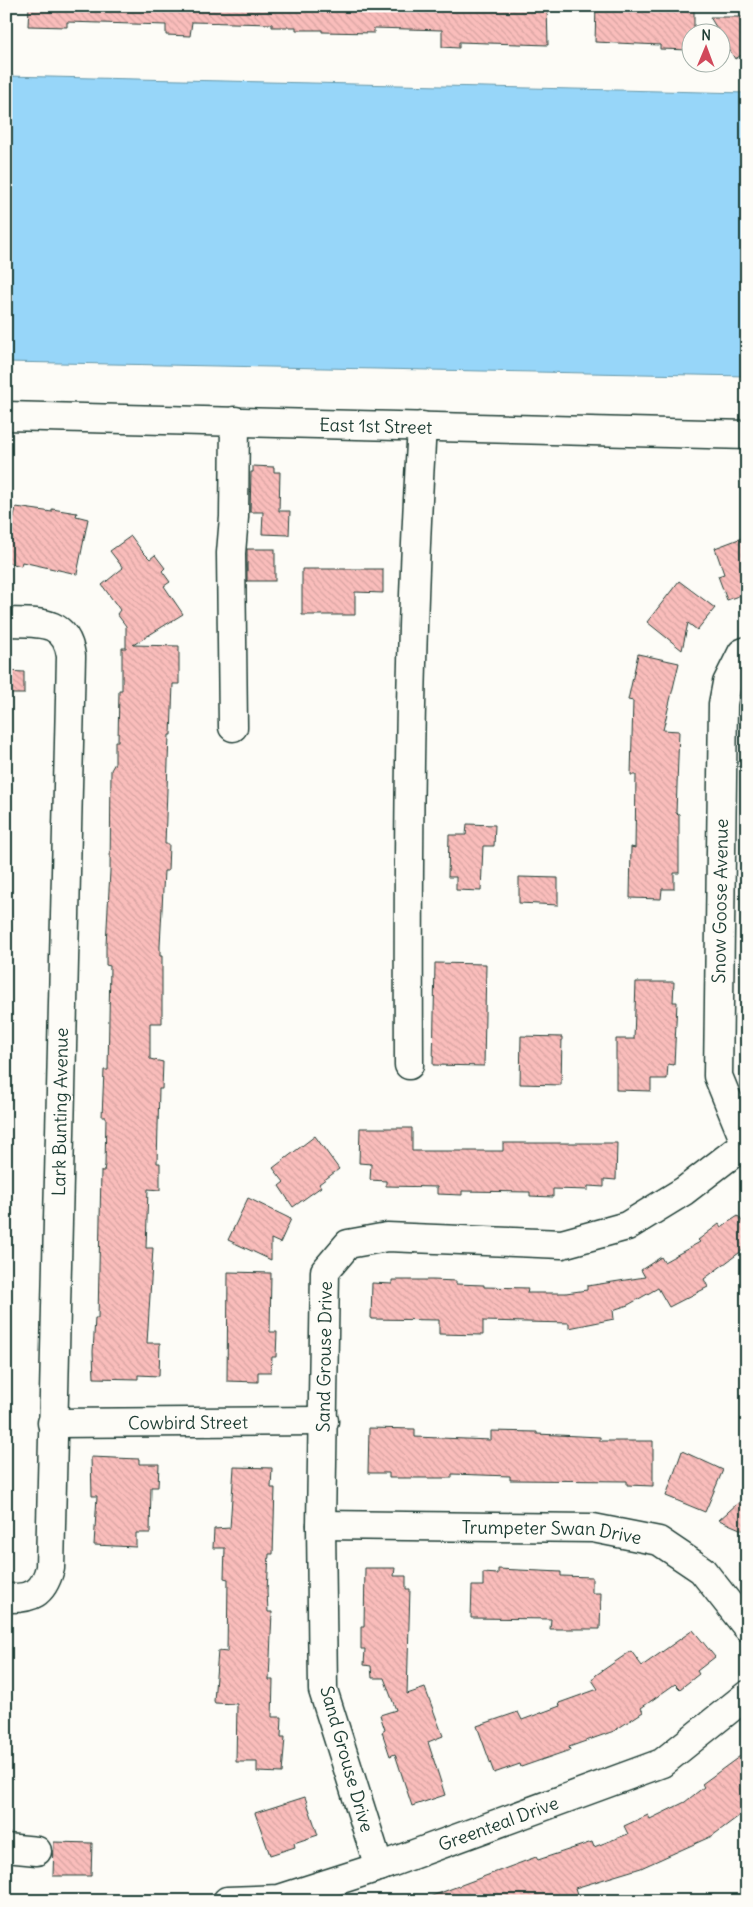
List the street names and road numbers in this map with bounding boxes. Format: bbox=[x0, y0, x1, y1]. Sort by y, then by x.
street label: East 1st Street bbox=[319, 413, 433, 438]
street label: Snow Goose Avenue bbox=[707, 818, 733, 984]
street label: Lark Bunting Avenue bbox=[47, 1028, 73, 1196]
street label: Sand Grouse Drive bbox=[311, 1281, 336, 1432]
street label: Cowbird Street bbox=[128, 1410, 248, 1434]
street label: Trumpeter Swan Drive bbox=[462, 1515, 644, 1549]
street label: Sand Grouse Drive bbox=[315, 1683, 379, 1835]
street label: Greenteal Drive bbox=[435, 1791, 561, 1856]

